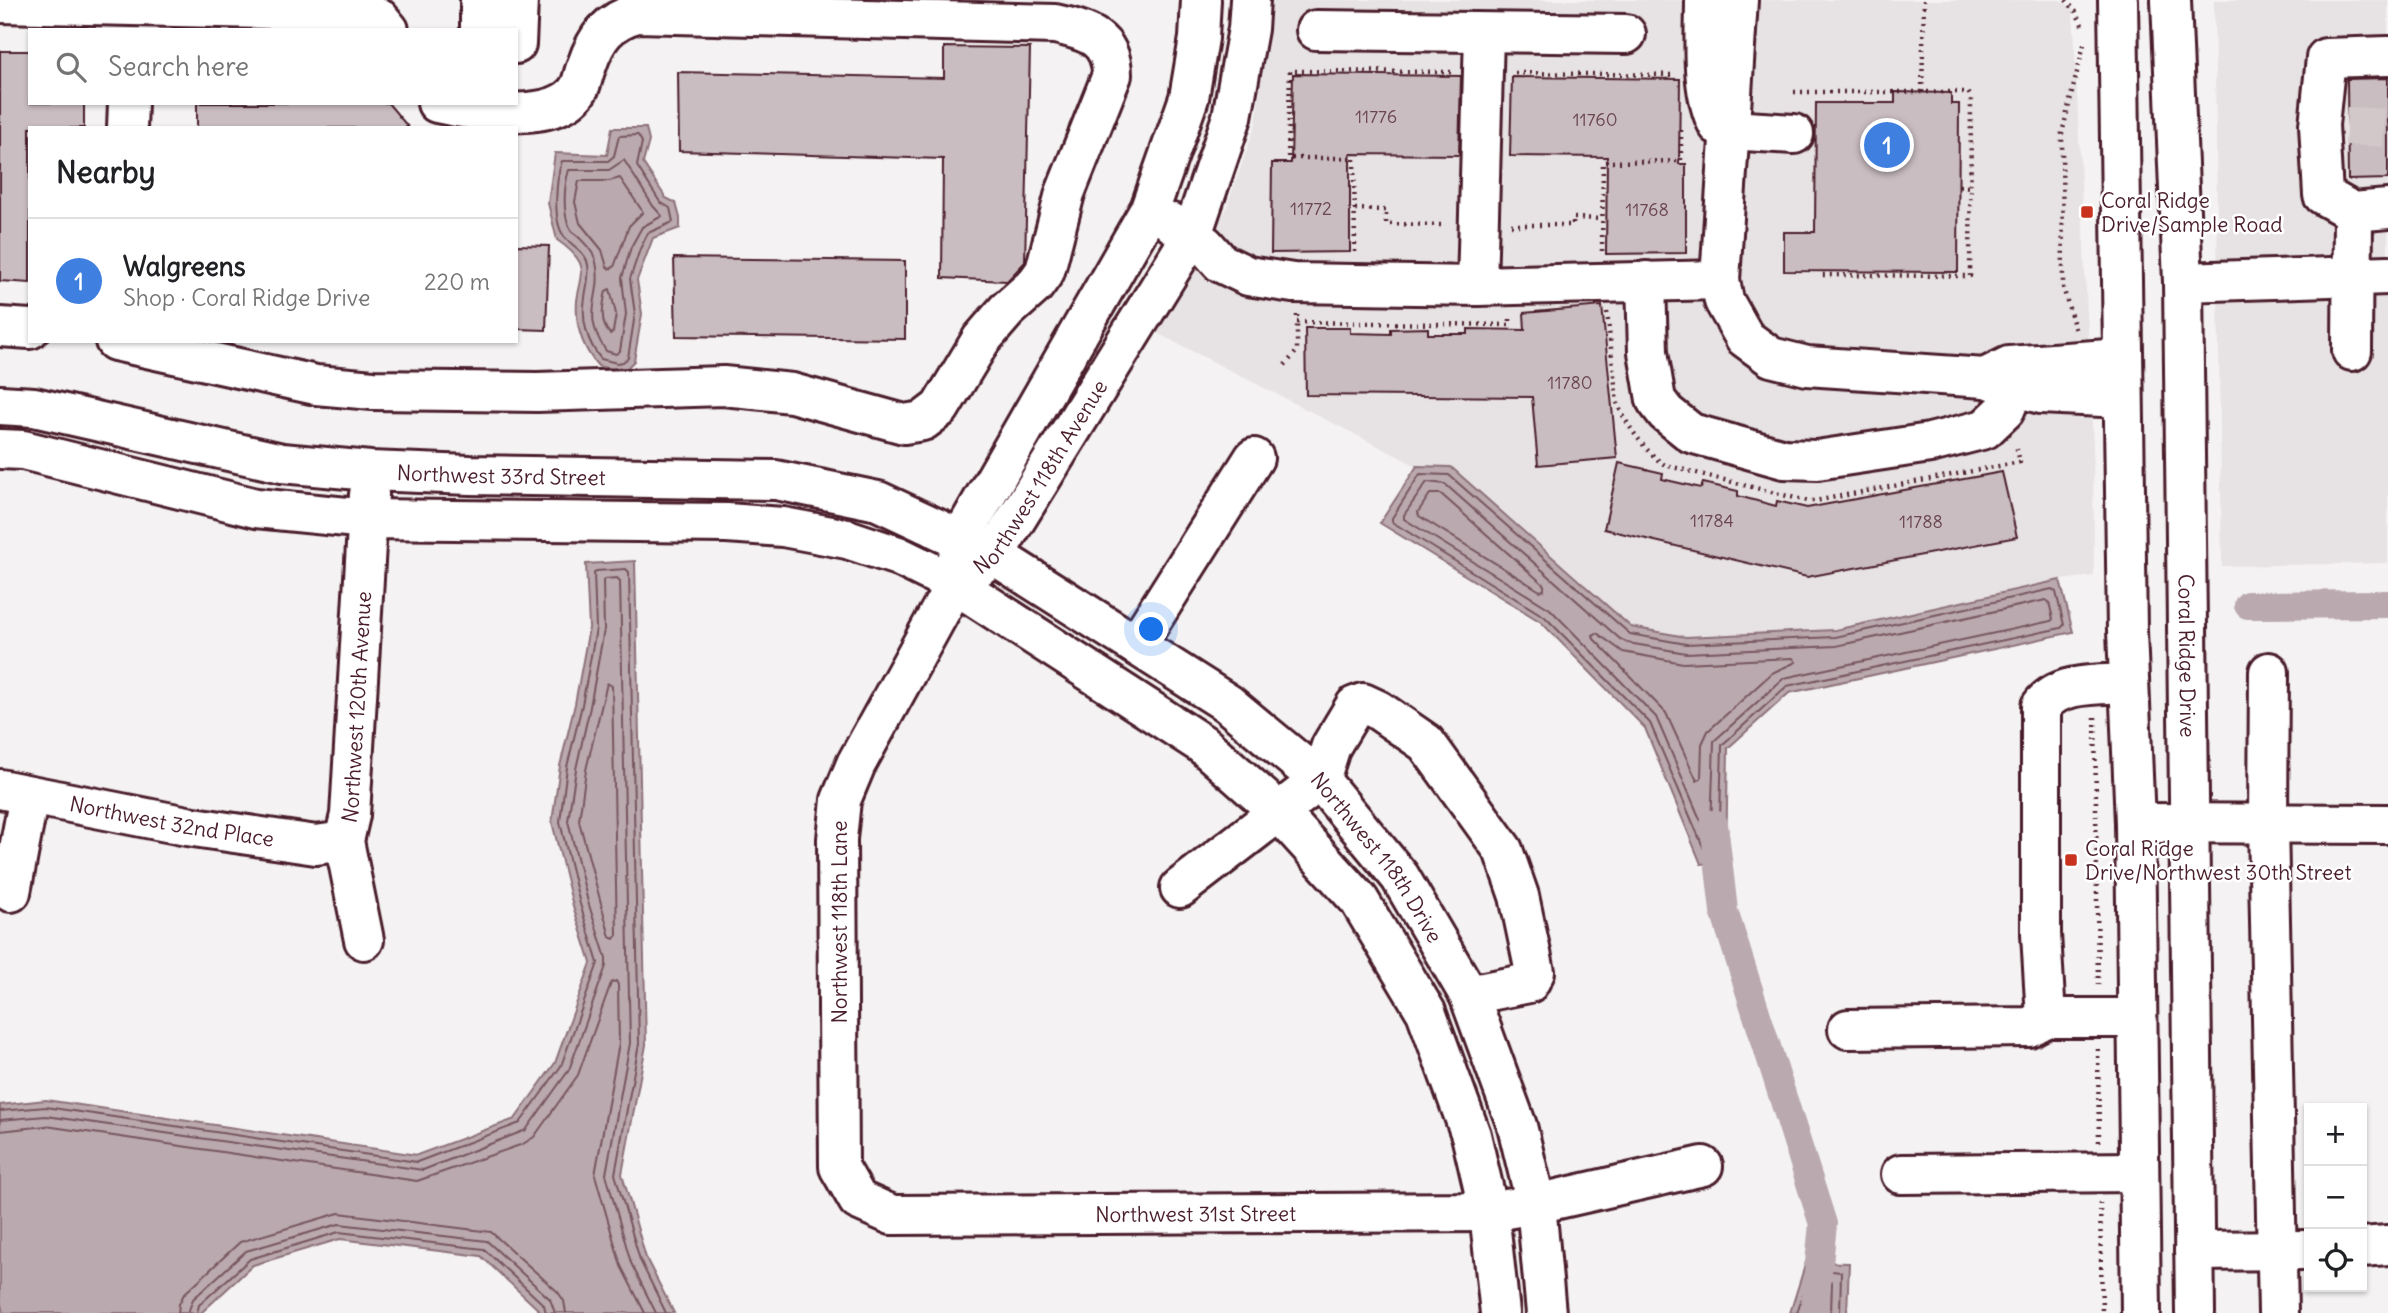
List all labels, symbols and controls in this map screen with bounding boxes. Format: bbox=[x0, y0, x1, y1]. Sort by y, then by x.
search box bbox=[28, 28, 518, 105]
icon: search bbox=[52, 48, 90, 86]
text: Search here bbox=[108, 50, 249, 83]
house number: 11776 bbox=[1355, 105, 1397, 128]
house number: 11760 bbox=[1572, 108, 1618, 131]
pin: 1 bbox=[1864, 119, 1910, 171]
text: Nearby bbox=[56, 153, 156, 191]
place label: Coral Ridge Drive/Sample Road bbox=[2101, 187, 2283, 238]
house number: 11772 bbox=[1290, 197, 1332, 220]
house number: 11768 bbox=[1625, 198, 1669, 221]
marker: Coral Ridge Drive/Sample Road bbox=[2079, 204, 2095, 220]
text: Walgreens bbox=[123, 250, 246, 283]
text: 1 bbox=[74, 267, 84, 296]
text: 220 m bbox=[424, 267, 490, 296]
text: Shop · Coral Ridge Drive bbox=[123, 283, 370, 312]
house number: 11780 bbox=[1547, 371, 1593, 394]
street label: Northwest 118th Avenue bbox=[968, 374, 1113, 580]
street label: Northwest 33rd Street bbox=[396, 459, 606, 491]
house number: 11784 bbox=[1690, 509, 1734, 532]
house number: 11788 bbox=[1899, 510, 1943, 533]
street label: Coral Ridge Drive bbox=[2173, 574, 2202, 738]
street label: Northwest 120th Avenue bbox=[335, 590, 377, 825]
your location bbox=[1134, 612, 1168, 646]
street label: Northwest 118th Drive bbox=[1305, 766, 1449, 947]
street label: Northwest 32nd Place bbox=[67, 790, 276, 852]
street label: Northwest 118th Lane bbox=[826, 821, 853, 1023]
place label: Coral Ridge Drive/Northwest 30th Street bbox=[2085, 835, 2351, 886]
marker: Coral Ridge Drive/Northwest 30th Street bbox=[2063, 852, 2079, 868]
map controls bbox=[2304, 1103, 2367, 1292]
button: + bbox=[2304, 1103, 2367, 1166]
button: − bbox=[2304, 1166, 2367, 1229]
street label: Northwest 31st Street bbox=[1095, 1199, 1296, 1227]
button: locate bbox=[2304, 1229, 2367, 1292]

